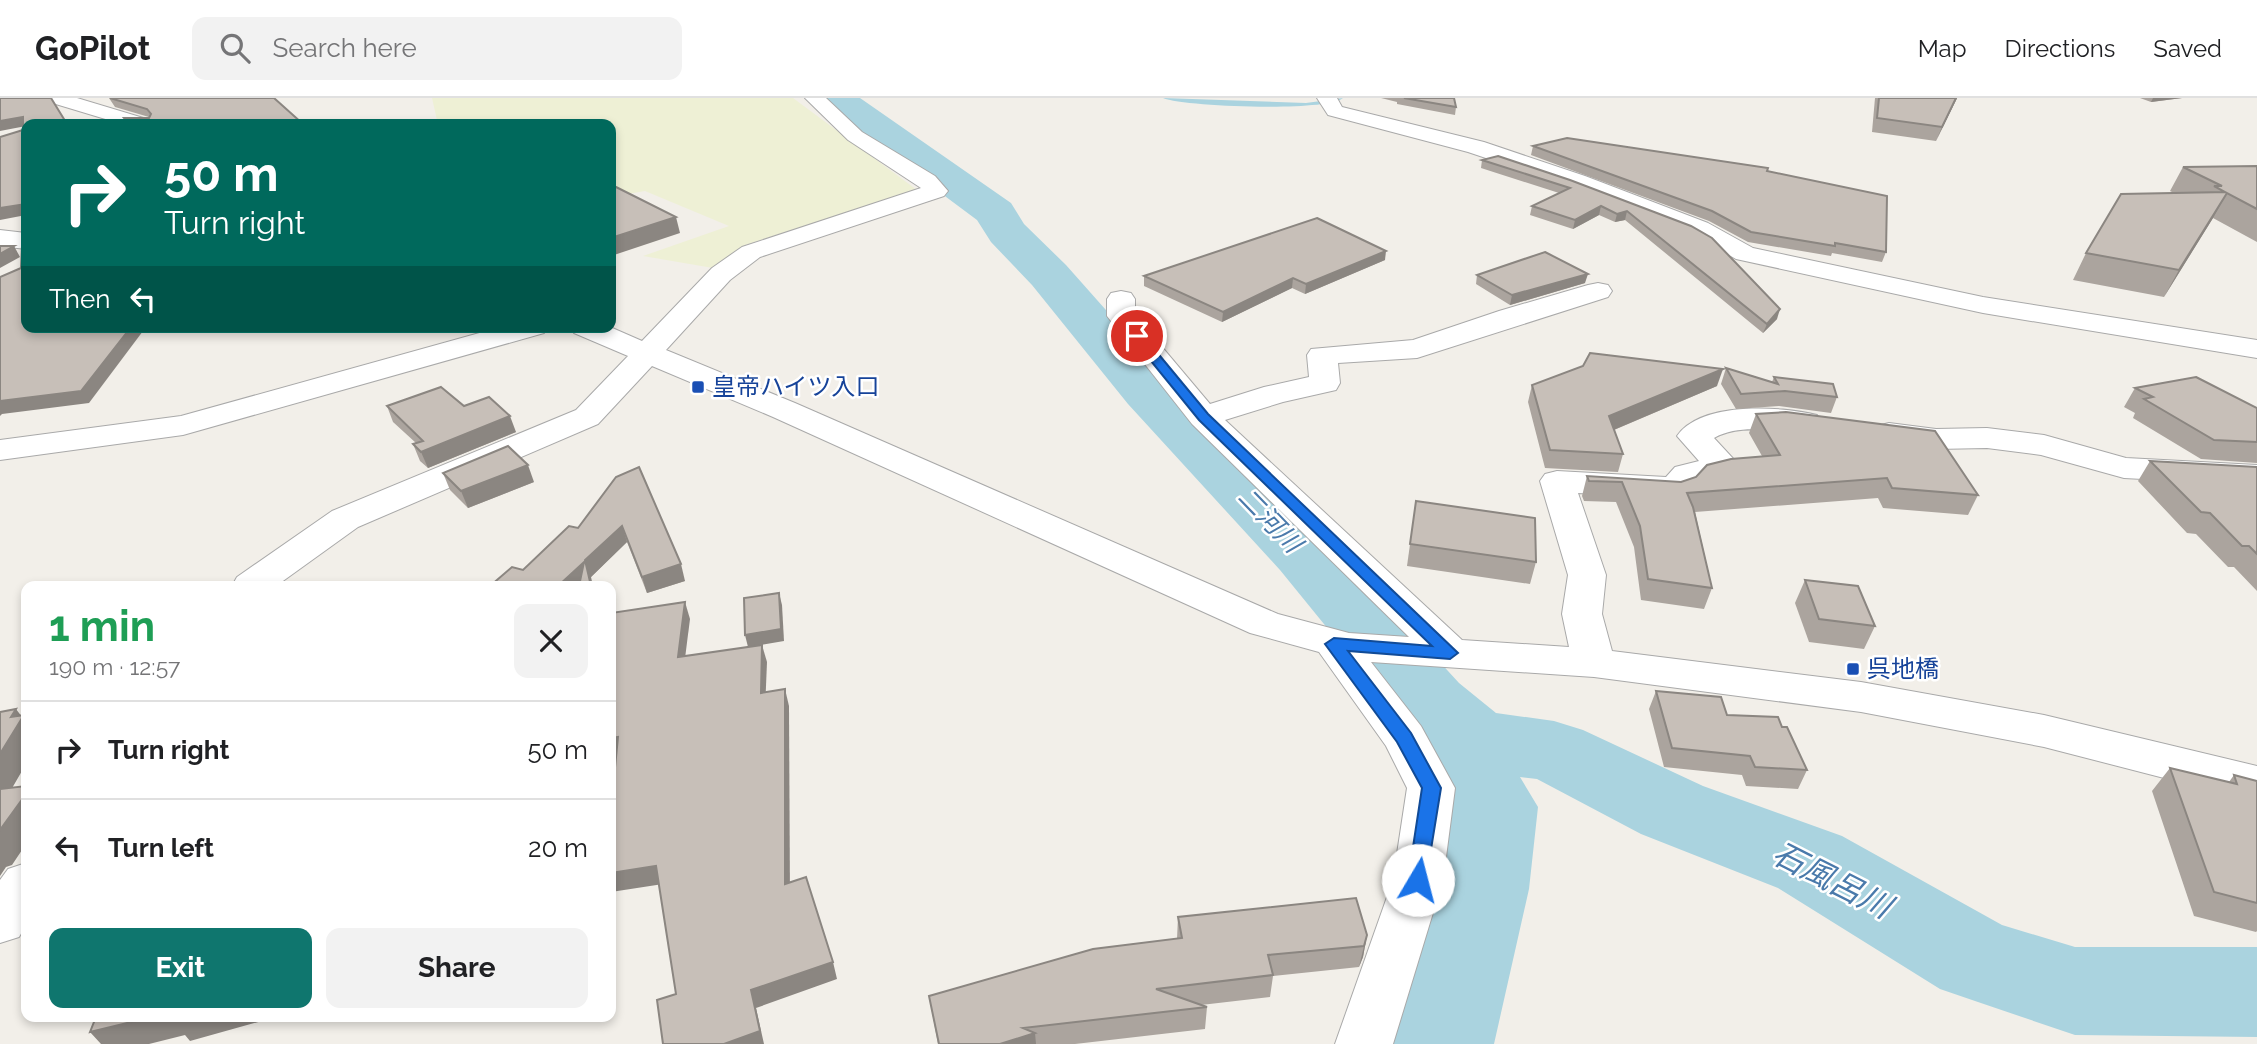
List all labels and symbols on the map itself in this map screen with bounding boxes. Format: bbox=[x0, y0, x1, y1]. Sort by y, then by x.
pin bbox=[1107, 306, 1167, 366]
place label: 皇帝ハイツ入口 bbox=[712, 372, 880, 401]
marker: 皇帝ハイツ入口 bbox=[690, 379, 706, 395]
water label: 二河川 bbox=[1232, 482, 1310, 561]
place label: 呉地橋 bbox=[1867, 654, 1939, 683]
marker: 呉地橋 bbox=[1845, 661, 1861, 677]
water label: 石風呂川 bbox=[1767, 834, 1900, 926]
position arrow bbox=[1381, 843, 1455, 917]

